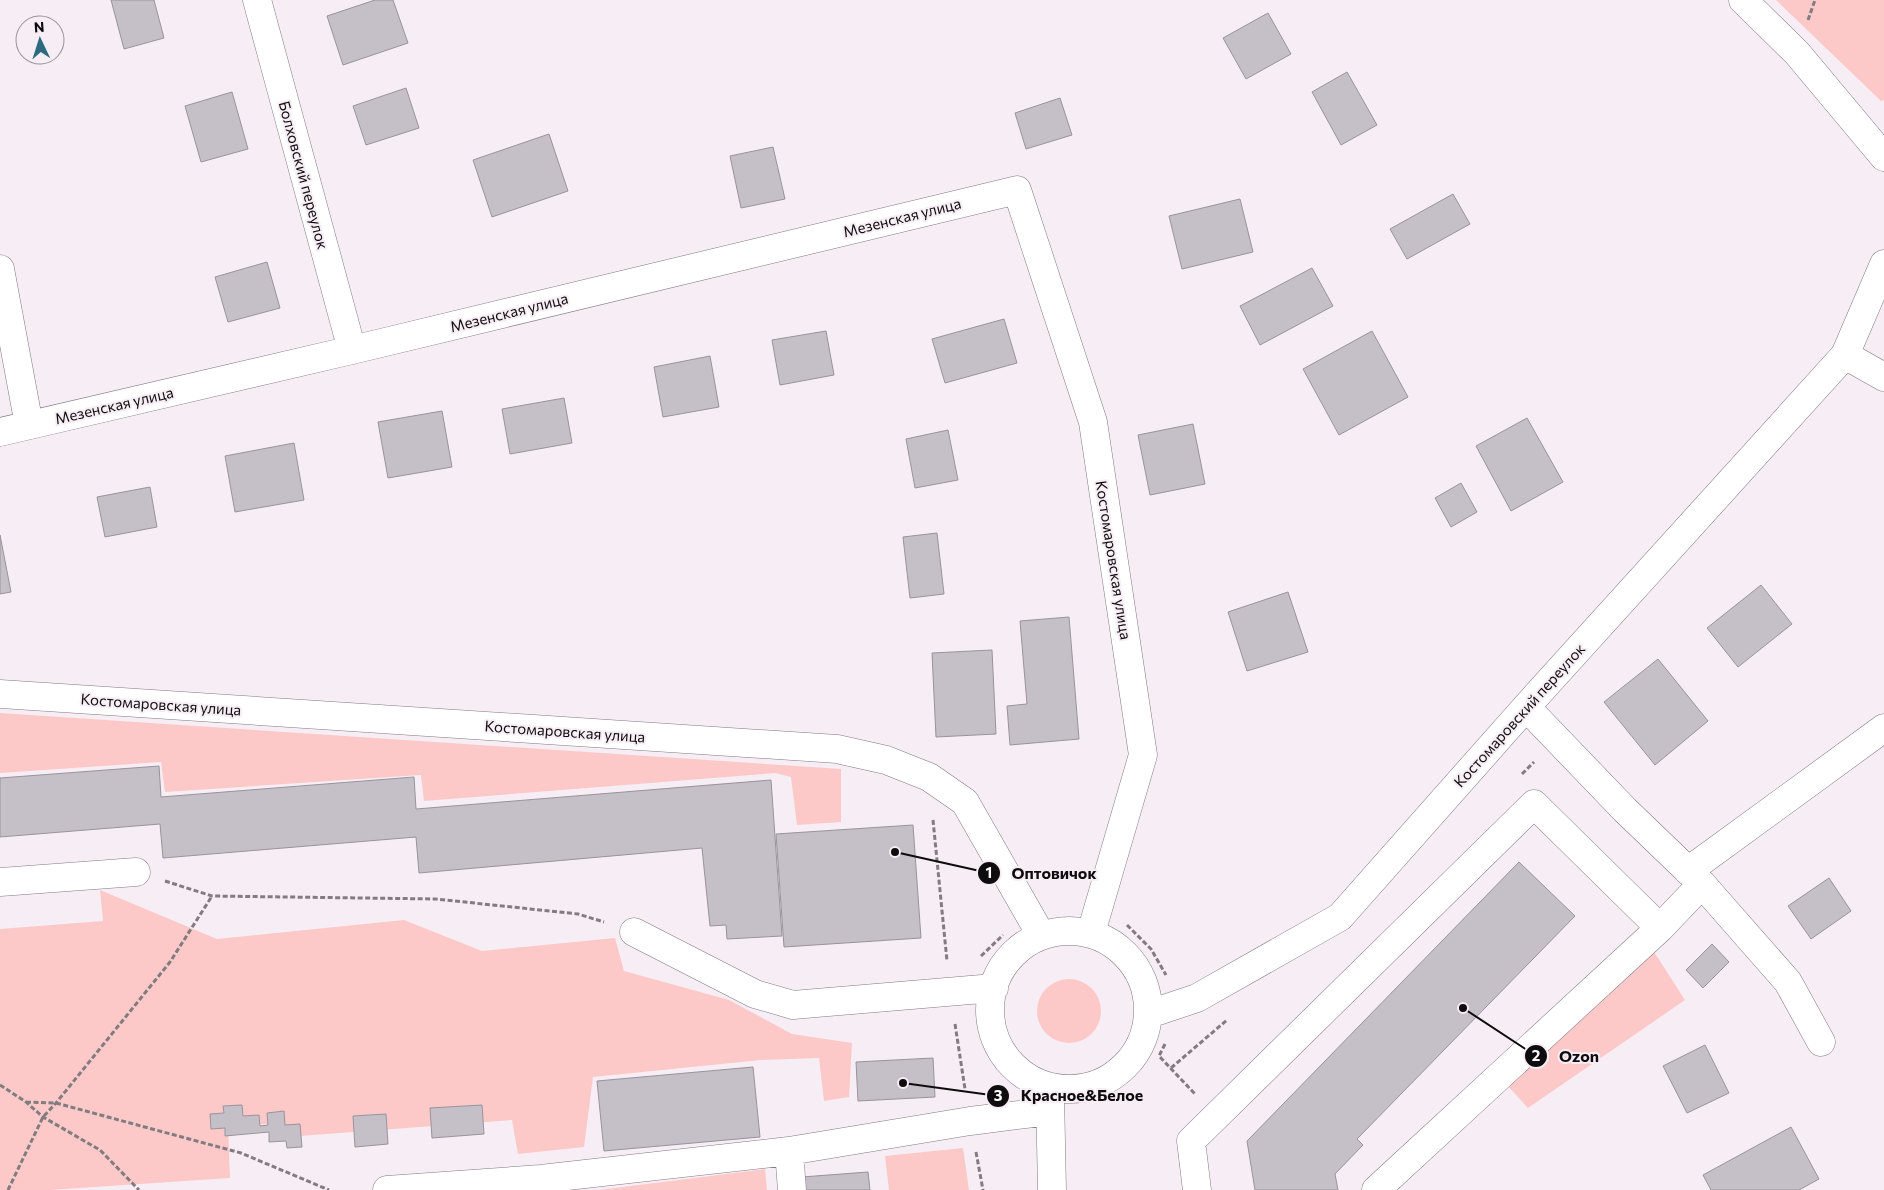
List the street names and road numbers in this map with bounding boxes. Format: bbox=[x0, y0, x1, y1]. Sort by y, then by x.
street label: Болховский переулок bbox=[276, 99, 332, 251]
street label: Мезенская улица bbox=[841, 194, 963, 240]
street label: Мезенская улица bbox=[448, 289, 570, 335]
street label: Мезенская улица bbox=[53, 383, 175, 427]
street label: Костомаровская улица bbox=[1093, 479, 1135, 641]
street label: Костомаровский переулок bbox=[1450, 639, 1588, 791]
street label: Костомаровская улица bbox=[80, 689, 242, 719]
street label: Костомаровская улица bbox=[484, 716, 646, 746]

